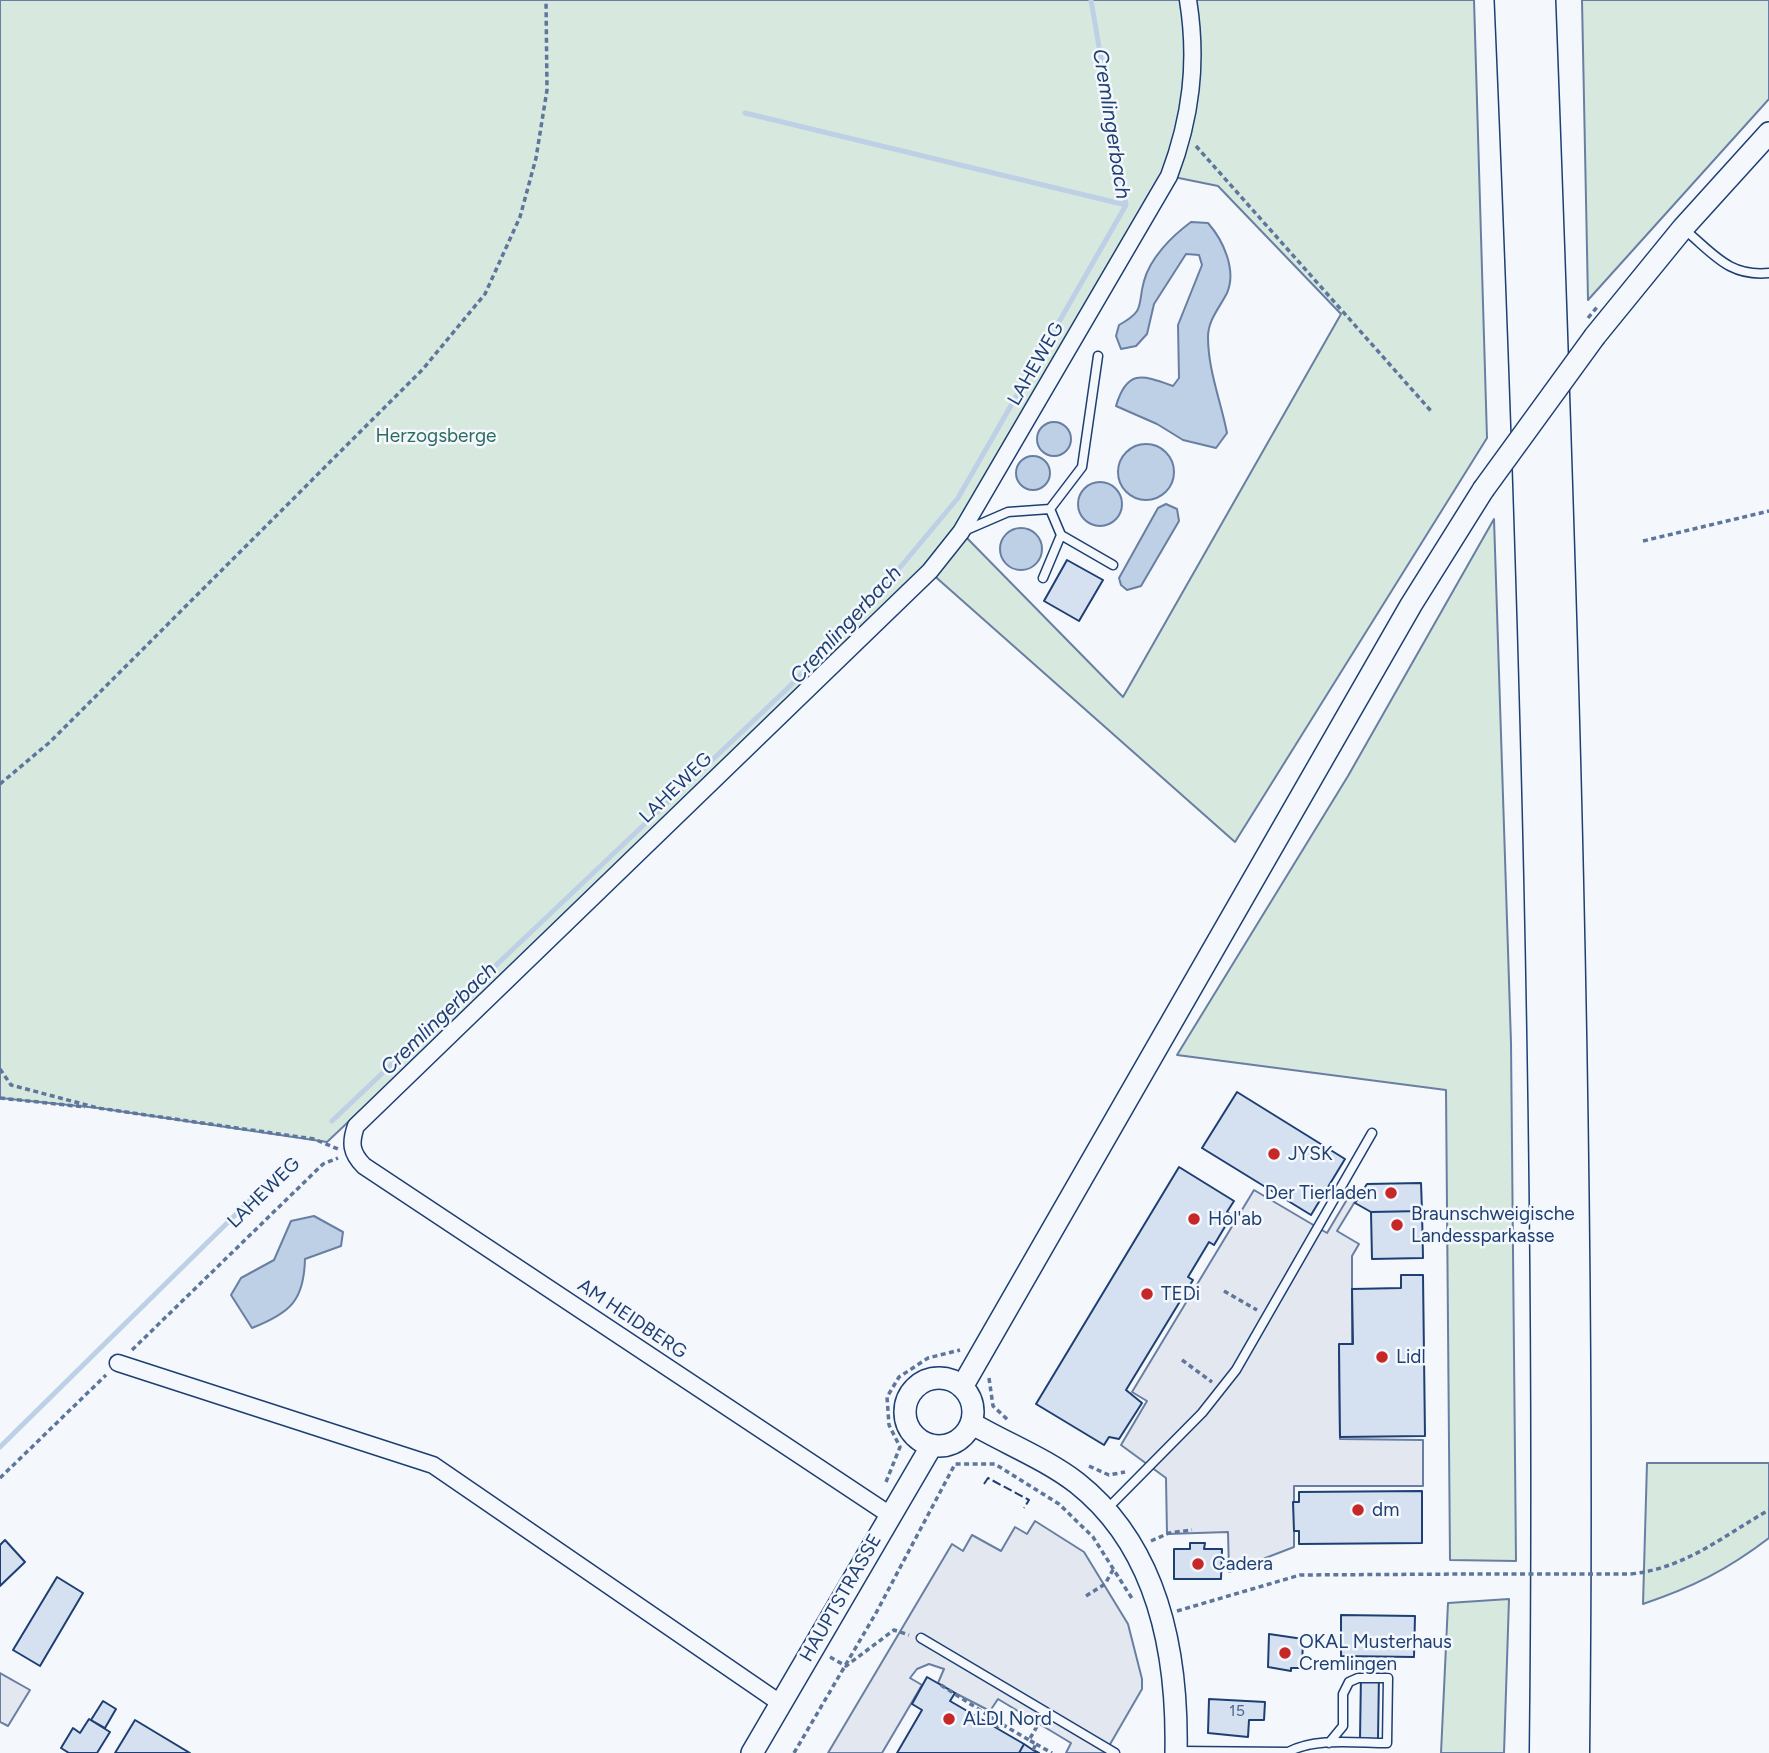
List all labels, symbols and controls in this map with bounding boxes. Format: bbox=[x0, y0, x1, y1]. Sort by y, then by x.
water label: Cremlingerbach bbox=[1087, 47, 1135, 201]
street label: LAHEWEG bbox=[1003, 318, 1069, 410]
park label: Herzogsberge bbox=[376, 425, 496, 447]
water label: Cremlingerbach bbox=[785, 561, 907, 689]
street label: LAHEWEG bbox=[635, 748, 717, 828]
water label: Cremlingerbach bbox=[376, 957, 502, 1081]
place label: JYSK bbox=[1288, 1143, 1333, 1165]
marker: JYSK bbox=[1266, 1146, 1282, 1162]
street label: LAHEWEG bbox=[223, 1153, 305, 1233]
place label: Der Tierladen bbox=[1265, 1182, 1377, 1204]
marker: Der Tierladen bbox=[1383, 1185, 1399, 1201]
place label: Braunschweigische Landessparkasse bbox=[1411, 1203, 1575, 1247]
place label: Hol'ab bbox=[1208, 1208, 1262, 1230]
marker: Hol'ab bbox=[1186, 1211, 1202, 1227]
marker: Braunschweigische Landessparkasse bbox=[1389, 1217, 1405, 1233]
street label: AM HEIDBERG bbox=[573, 1274, 691, 1364]
place label: TEDi bbox=[1161, 1283, 1200, 1305]
marker: TEDi bbox=[1139, 1286, 1155, 1302]
place label: Lidl bbox=[1396, 1346, 1426, 1368]
marker: Lidl bbox=[1374, 1349, 1390, 1365]
place label: dm bbox=[1372, 1499, 1399, 1521]
marker: dm bbox=[1350, 1502, 1366, 1518]
street label: HAUPTSTRASSE bbox=[795, 1530, 887, 1666]
place label: Cadera bbox=[1212, 1553, 1273, 1575]
marker: Cadera bbox=[1190, 1556, 1206, 1572]
place label: OKAL Musterhaus Cremlingen bbox=[1299, 1631, 1452, 1675]
marker: OKAL Musterhaus Cremlingen bbox=[1277, 1645, 1293, 1661]
house number: 15 bbox=[1229, 1701, 1245, 1721]
place label: ALDI Nord bbox=[963, 1708, 1052, 1730]
marker: ALDI Nord bbox=[941, 1711, 957, 1727]

